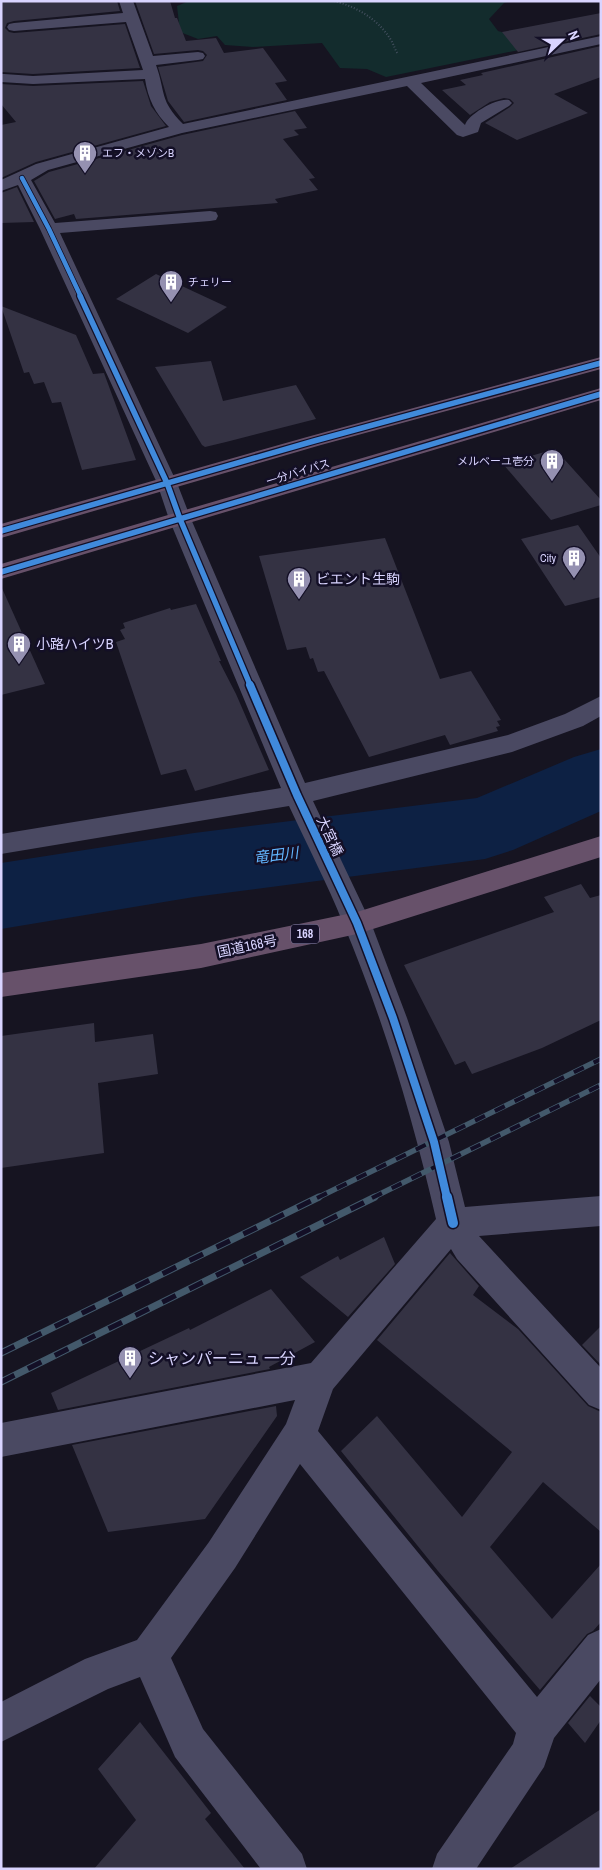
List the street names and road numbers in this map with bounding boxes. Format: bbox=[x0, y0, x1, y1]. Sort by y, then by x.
street label: 一分バイパス bbox=[264, 456, 332, 488]
street label: 大宮橋 bbox=[313, 813, 347, 859]
road number: 168 bbox=[291, 924, 319, 944]
street label: 国道168号 bbox=[215, 931, 279, 961]

